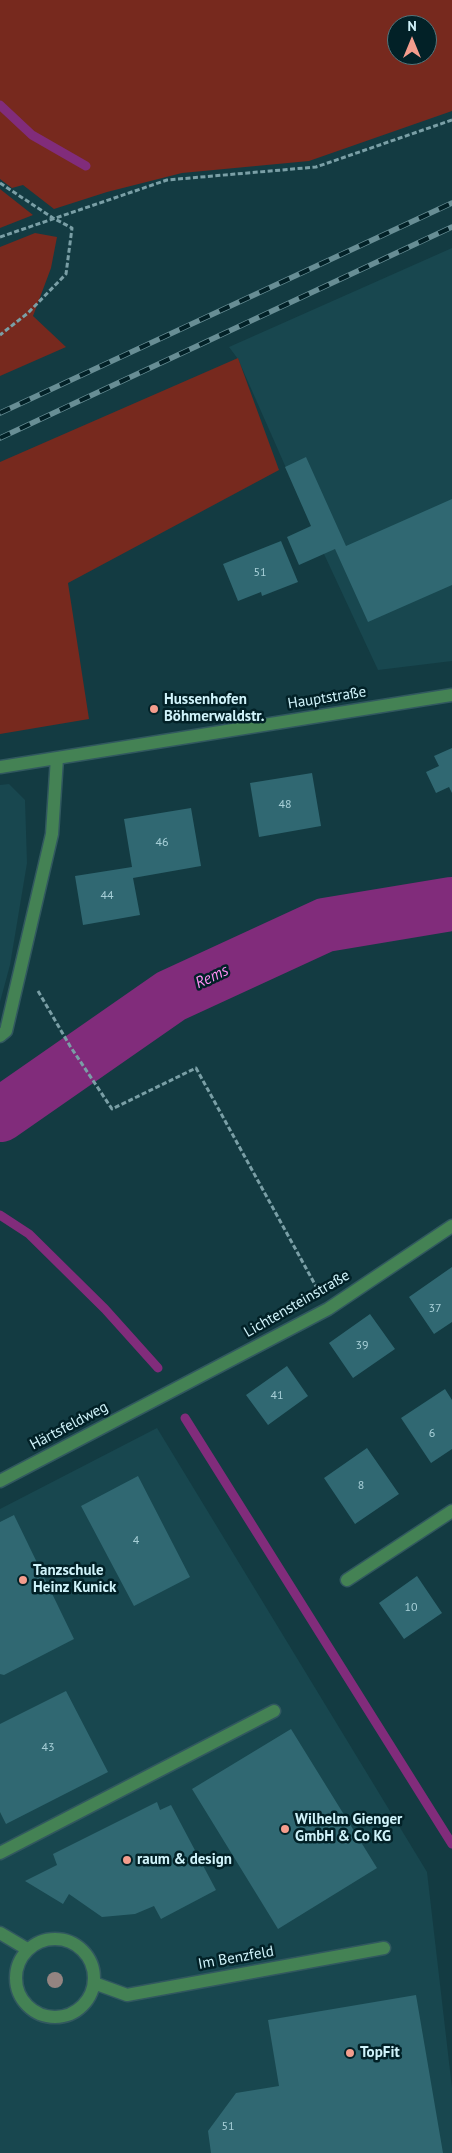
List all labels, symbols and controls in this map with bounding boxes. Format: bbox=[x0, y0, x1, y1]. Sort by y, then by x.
north arrow bbox=[387, 15, 437, 65]
text: N bbox=[407, 17, 417, 35]
house number: 51 bbox=[253, 566, 267, 580]
street label: Hauptstraße bbox=[286, 683, 368, 713]
place label: Hussenhofen Böhmerwaldstr. bbox=[164, 691, 264, 726]
marker: Hussenhofen Böhmerwaldstr. bbox=[148, 703, 160, 715]
house number: 48 bbox=[278, 798, 292, 812]
house number: 46 bbox=[155, 836, 169, 850]
house number: 44 bbox=[100, 889, 114, 903]
water label: Rems bbox=[192, 961, 232, 993]
street label: Lichtensteinstraße bbox=[241, 1266, 353, 1342]
house number: 37 bbox=[428, 1302, 442, 1316]
house number: 39 bbox=[355, 1339, 369, 1353]
house number: 41 bbox=[270, 1389, 284, 1403]
street label: Härtsfeldweg bbox=[27, 1398, 111, 1454]
house number: 6 bbox=[429, 1427, 435, 1441]
house number: 8 bbox=[358, 1479, 364, 1493]
house number: 4 bbox=[133, 1534, 139, 1548]
place label: Tanzschule Heinz Kunick bbox=[33, 1562, 116, 1597]
marker: Tanzschule Heinz Kunick bbox=[17, 1574, 29, 1586]
house number: 10 bbox=[404, 1601, 418, 1615]
house number: 43 bbox=[41, 1741, 55, 1755]
place label: Wilhelm Gienger GmbH & Co KG bbox=[295, 1811, 402, 1846]
marker: Wilhelm Gienger GmbH & Co KG bbox=[279, 1823, 291, 1835]
place label: raum & design bbox=[137, 1851, 232, 1869]
marker: raum & design bbox=[121, 1854, 133, 1866]
street label: Im Benzfeld bbox=[197, 1942, 275, 1974]
place label: TopFit bbox=[360, 2044, 400, 2062]
marker: TopFit bbox=[344, 2047, 356, 2059]
house number: 51 bbox=[221, 2120, 235, 2134]

